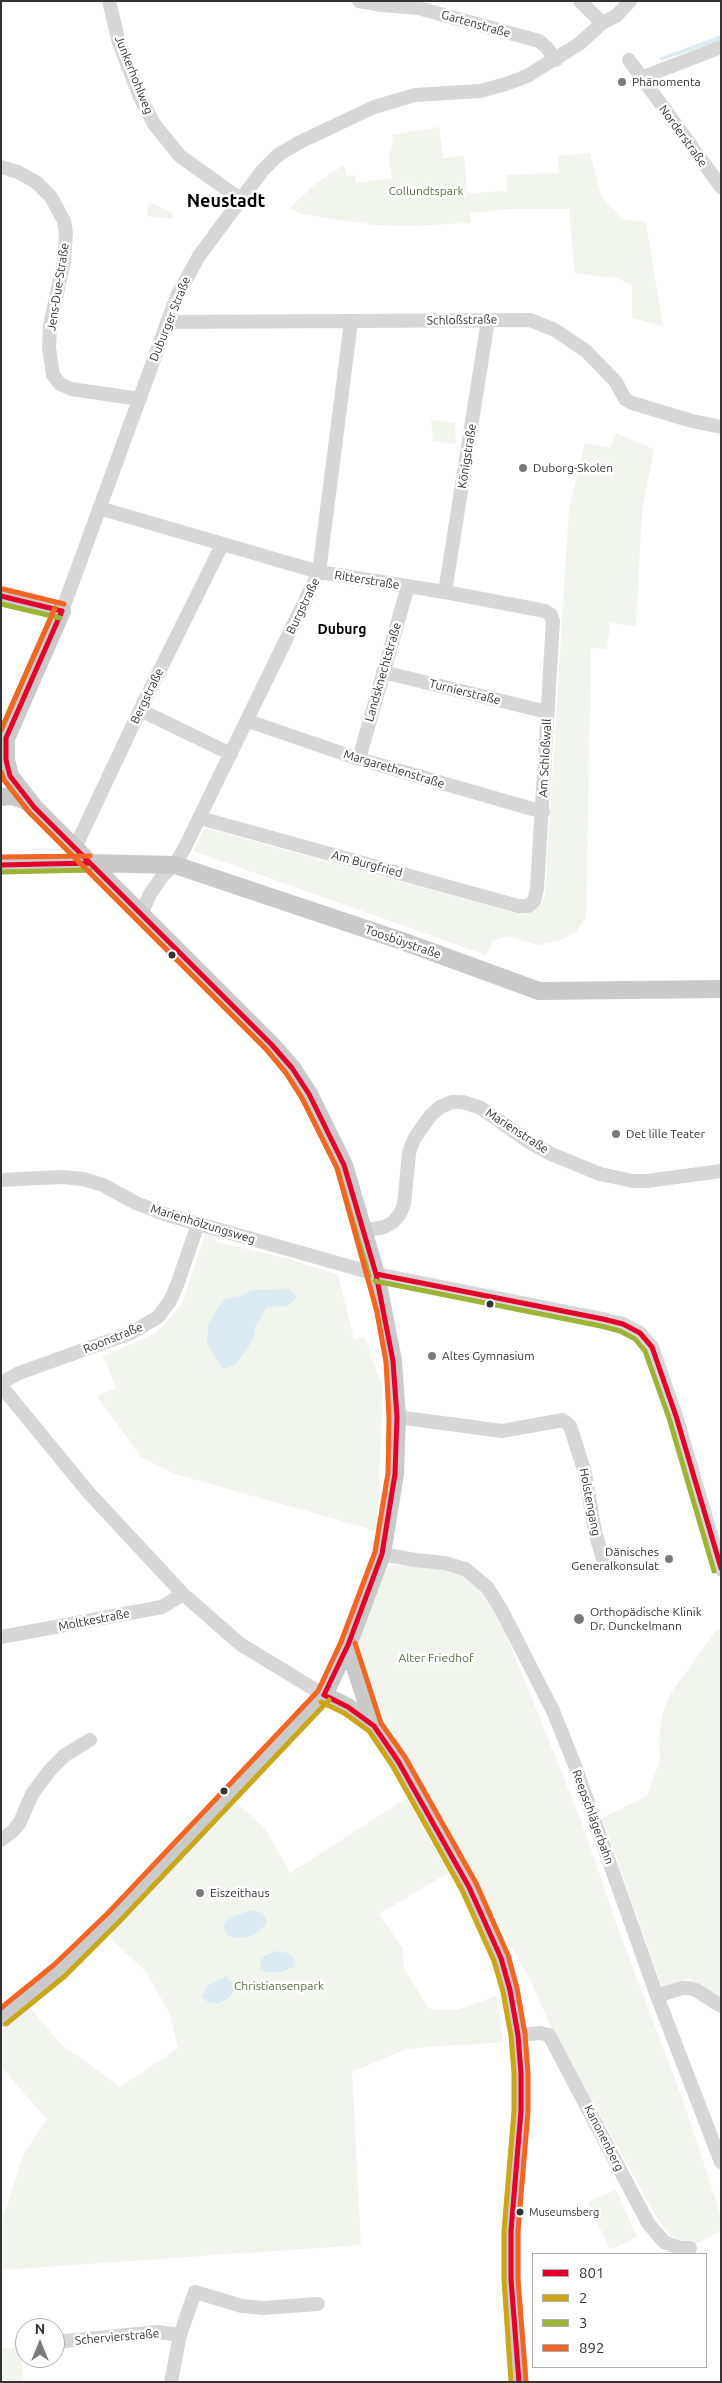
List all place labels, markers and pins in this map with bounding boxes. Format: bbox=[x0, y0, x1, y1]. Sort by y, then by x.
place label: Phänomenta bbox=[632, 75, 701, 89]
marker: Phänomenta bbox=[616, 76, 628, 88]
place label: Duborg-Skolen bbox=[533, 461, 613, 475]
marker: Duborg-Skolen bbox=[517, 462, 529, 474]
unlabelled marker bbox=[167, 950, 177, 960]
place label: Det lille Teater bbox=[626, 1127, 705, 1141]
marker: Det lille Teater bbox=[610, 1128, 622, 1140]
unlabelled marker bbox=[485, 1299, 495, 1309]
place label: Altes Gymnasium bbox=[442, 1349, 535, 1363]
marker: Altes Gymnasium bbox=[426, 1350, 438, 1362]
place label: Dänisches Generalkonsulat bbox=[571, 1545, 659, 1573]
marker: Dänisches Generalkonsulat bbox=[663, 1553, 675, 1565]
place label: Orthopädische Klinik Dr. Dunckelmann bbox=[590, 1605, 702, 1633]
marker: Orthopädische Klinik Dr. Dunckelmann bbox=[572, 1612, 586, 1626]
unlabelled marker bbox=[219, 1786, 229, 1796]
place label: Eiszeithaus bbox=[210, 1886, 270, 1900]
marker: Eiszeithaus bbox=[194, 1887, 206, 1899]
place label: Museumsberg bbox=[529, 2205, 599, 2219]
marker: Museumsberg bbox=[515, 2207, 525, 2217]

